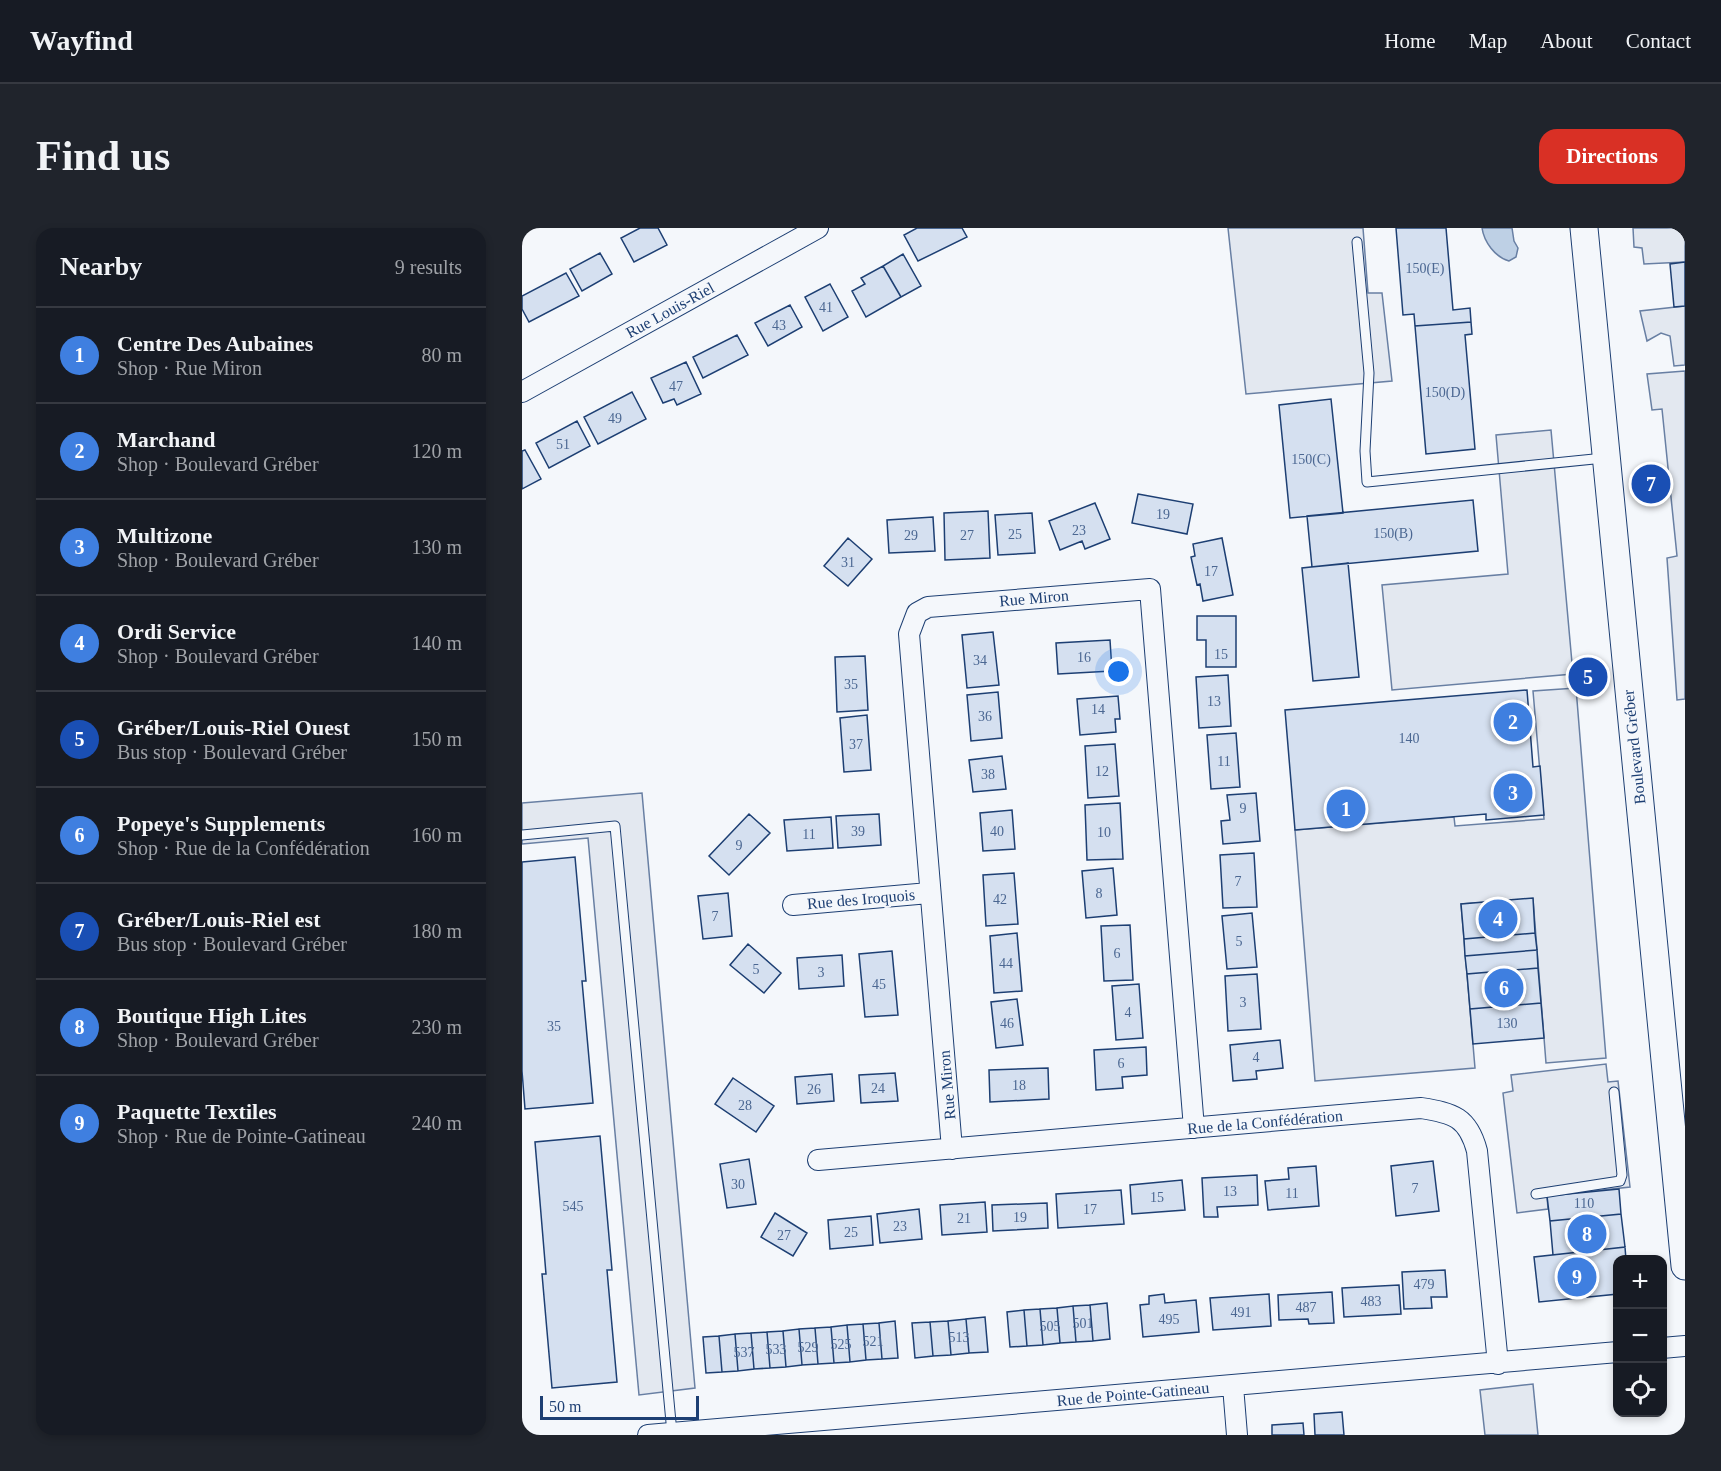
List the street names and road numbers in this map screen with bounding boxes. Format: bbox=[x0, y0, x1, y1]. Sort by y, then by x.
street label: Rue Louis-Riel bbox=[623, 278, 718, 341]
street label: Rue Miron bbox=[999, 586, 1069, 610]
street label: Boulevard Gréber bbox=[1619, 688, 1648, 805]
street label: Rue des Iroquois bbox=[806, 886, 916, 913]
street label: Rue Miron bbox=[935, 1050, 959, 1120]
street label: Rue de la Confédération bbox=[1187, 1107, 1343, 1137]
street label: Rue de Pointe-Gatineau bbox=[1056, 1379, 1210, 1409]

